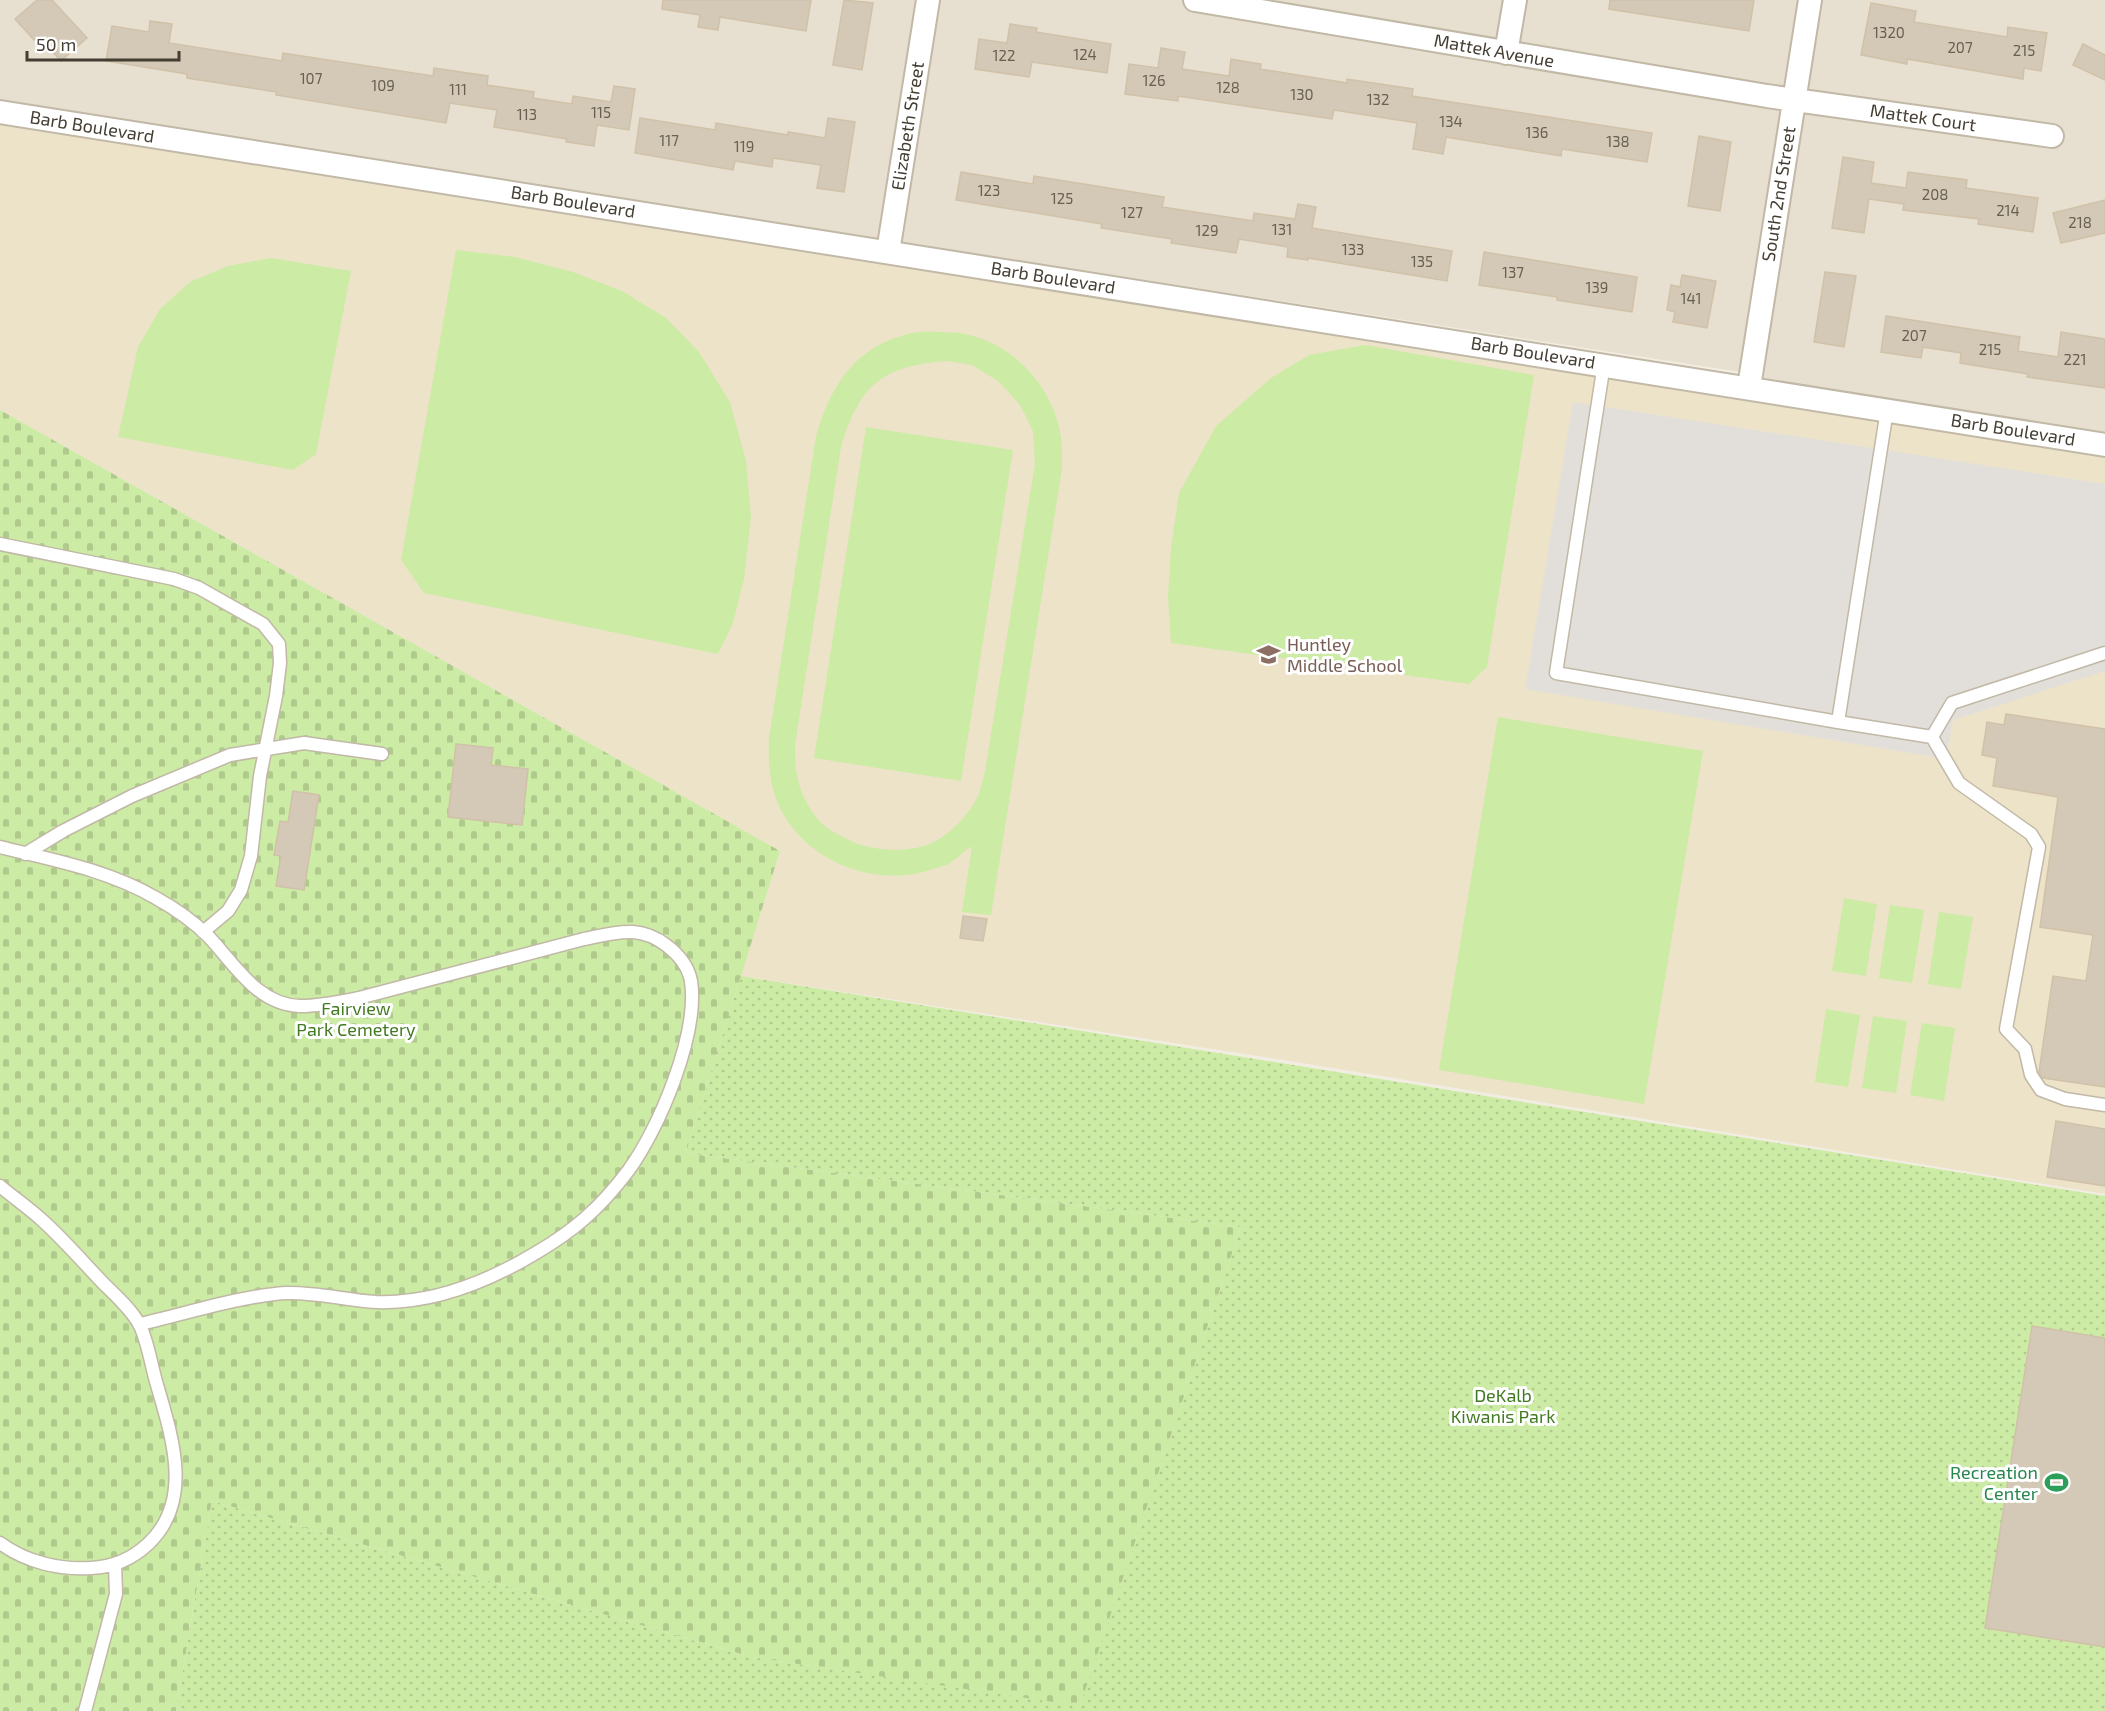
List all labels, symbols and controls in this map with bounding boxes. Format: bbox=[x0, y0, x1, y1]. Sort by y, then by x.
house number: 1320 bbox=[1873, 23, 1905, 41]
scale bar bbox=[27, 24, 178, 62]
street label: Mattek Avenue bbox=[1432, 29, 1556, 71]
text: 50 m bbox=[36, 33, 76, 55]
house number: 207 bbox=[1947, 38, 1973, 56]
house number: 215 bbox=[2013, 41, 2035, 59]
house number: 124 bbox=[1073, 45, 1097, 63]
house number: 122 bbox=[993, 46, 1015, 64]
street label: Elizabeth Street bbox=[886, 60, 928, 192]
house number: 107 bbox=[300, 69, 323, 87]
house number: 126 bbox=[1143, 71, 1165, 89]
house number: 109 bbox=[371, 76, 395, 94]
house number: 128 bbox=[1216, 78, 1240, 96]
house number: 111 bbox=[449, 80, 467, 98]
house number: 130 bbox=[1290, 85, 1314, 103]
house number: 132 bbox=[1367, 90, 1389, 108]
street label: Mattek Court bbox=[1869, 99, 1978, 135]
house number: 115 bbox=[591, 103, 611, 121]
street label: Barb Boulevard bbox=[28, 105, 156, 147]
house number: 113 bbox=[517, 105, 537, 123]
house number: 134 bbox=[1439, 112, 1463, 130]
house number: 136 bbox=[1526, 123, 1548, 141]
street label: South 2nd Street bbox=[1756, 124, 1800, 263]
house number: 117 bbox=[659, 131, 679, 149]
house number: 138 bbox=[1606, 132, 1630, 150]
house number: 119 bbox=[734, 137, 754, 155]
street label: Barb Boulevard bbox=[509, 180, 637, 222]
house number: 123 bbox=[978, 181, 1000, 199]
house number: 208 bbox=[1922, 185, 1948, 203]
house number: 125 bbox=[1051, 189, 1073, 207]
house number: 214 bbox=[1996, 201, 2020, 219]
house number: 127 bbox=[1121, 203, 1143, 221]
house number: 218 bbox=[2068, 213, 2092, 231]
house number: 131 bbox=[1272, 220, 1292, 238]
house number: 129 bbox=[1196, 221, 1218, 239]
house number: 133 bbox=[1342, 240, 1364, 258]
house number: 135 bbox=[1411, 252, 1433, 270]
street label: Barb Boulevard bbox=[989, 256, 1117, 298]
house number: 137 bbox=[1502, 263, 1524, 281]
house number: 139 bbox=[1586, 278, 1608, 296]
house number: 141 bbox=[1680, 289, 1702, 307]
house number: 207 bbox=[1901, 326, 1927, 344]
street label: Barb Boulevard bbox=[1469, 331, 1597, 373]
house number: 215 bbox=[1979, 340, 2001, 358]
house number: 221 bbox=[2064, 350, 2086, 368]
street label: Barb Boulevard bbox=[1949, 408, 2077, 450]
place label: Huntley Middle School bbox=[1287, 633, 1403, 676]
school or university icon: Huntley Middle School bbox=[1256, 642, 1282, 668]
park label: Fairview Park Cemetery bbox=[296, 997, 416, 1040]
park label: DeKalb Kiwanis Park bbox=[1451, 1384, 1555, 1427]
place label: Recreation Center bbox=[1950, 1461, 2038, 1504]
sports icon: Recreation Center bbox=[2043, 1470, 2069, 1496]

